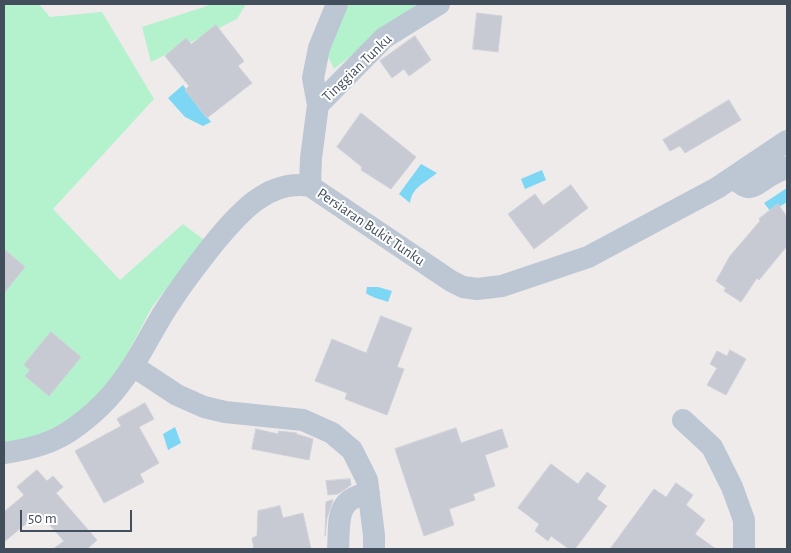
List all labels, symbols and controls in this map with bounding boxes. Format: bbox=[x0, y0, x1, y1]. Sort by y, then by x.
street label: Tinggian Tunku bbox=[318, 30, 396, 106]
street label: Persiaran Bukit Tunku bbox=[314, 184, 428, 270]
scale bar bbox=[22, 500, 135, 532]
text: 50 m bbox=[28, 511, 57, 526]

